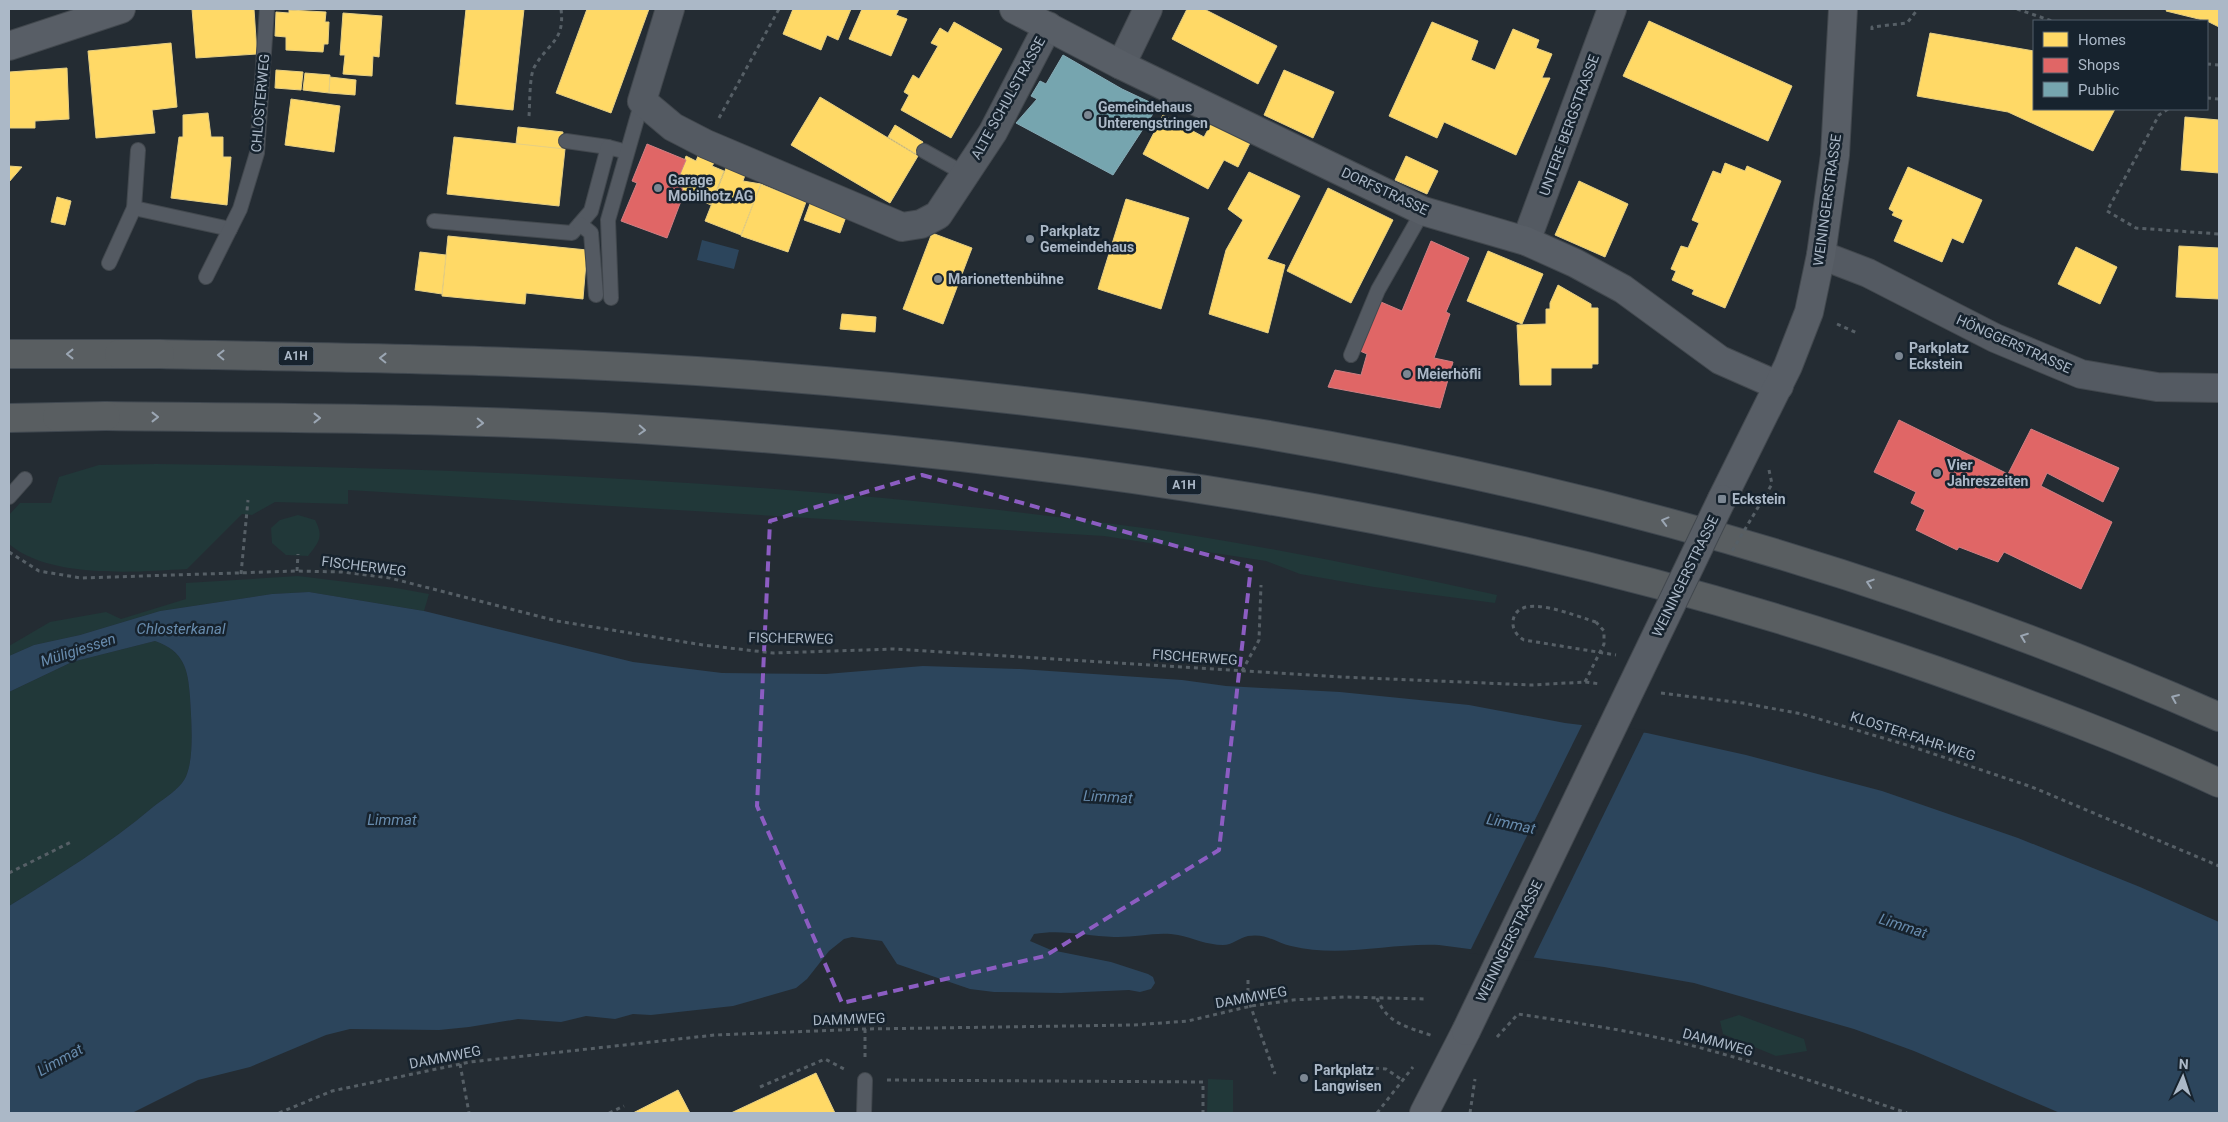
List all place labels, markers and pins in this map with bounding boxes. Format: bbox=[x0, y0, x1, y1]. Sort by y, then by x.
place label: Gemeindehaus Unterengstringen bbox=[1098, 99, 1208, 131]
marker: Gemeindehaus Unterengstringen bbox=[1082, 109, 1094, 121]
place label: Garage Mobilhotz AG bbox=[668, 172, 753, 204]
marker: Garage Mobilhotz AG bbox=[652, 182, 664, 194]
place label: Parkplatz Gemeindehaus bbox=[1040, 223, 1134, 255]
marker: Parkplatz Gemeindehaus bbox=[1024, 233, 1036, 245]
place label: Marionettenbühne bbox=[948, 271, 1064, 287]
marker: Marionettenbühne bbox=[932, 273, 944, 285]
place label: Parkplatz Eckstein bbox=[1909, 340, 1969, 372]
marker: Parkplatz Eckstein bbox=[1893, 350, 1905, 362]
place label: Meierhöfli bbox=[1417, 366, 1481, 382]
marker: Meierhöfli bbox=[1401, 368, 1413, 380]
place label: Vier Jahreszeiten bbox=[1947, 457, 2028, 489]
marker: Vier Jahreszeiten bbox=[1931, 467, 1943, 479]
place label: Eckstein bbox=[1732, 491, 1786, 507]
marker: Eckstein bbox=[1716, 493, 1728, 505]
place label: Parkplatz Langwisen bbox=[1314, 1062, 1382, 1094]
marker: Parkplatz Langwisen bbox=[1298, 1072, 1310, 1084]

